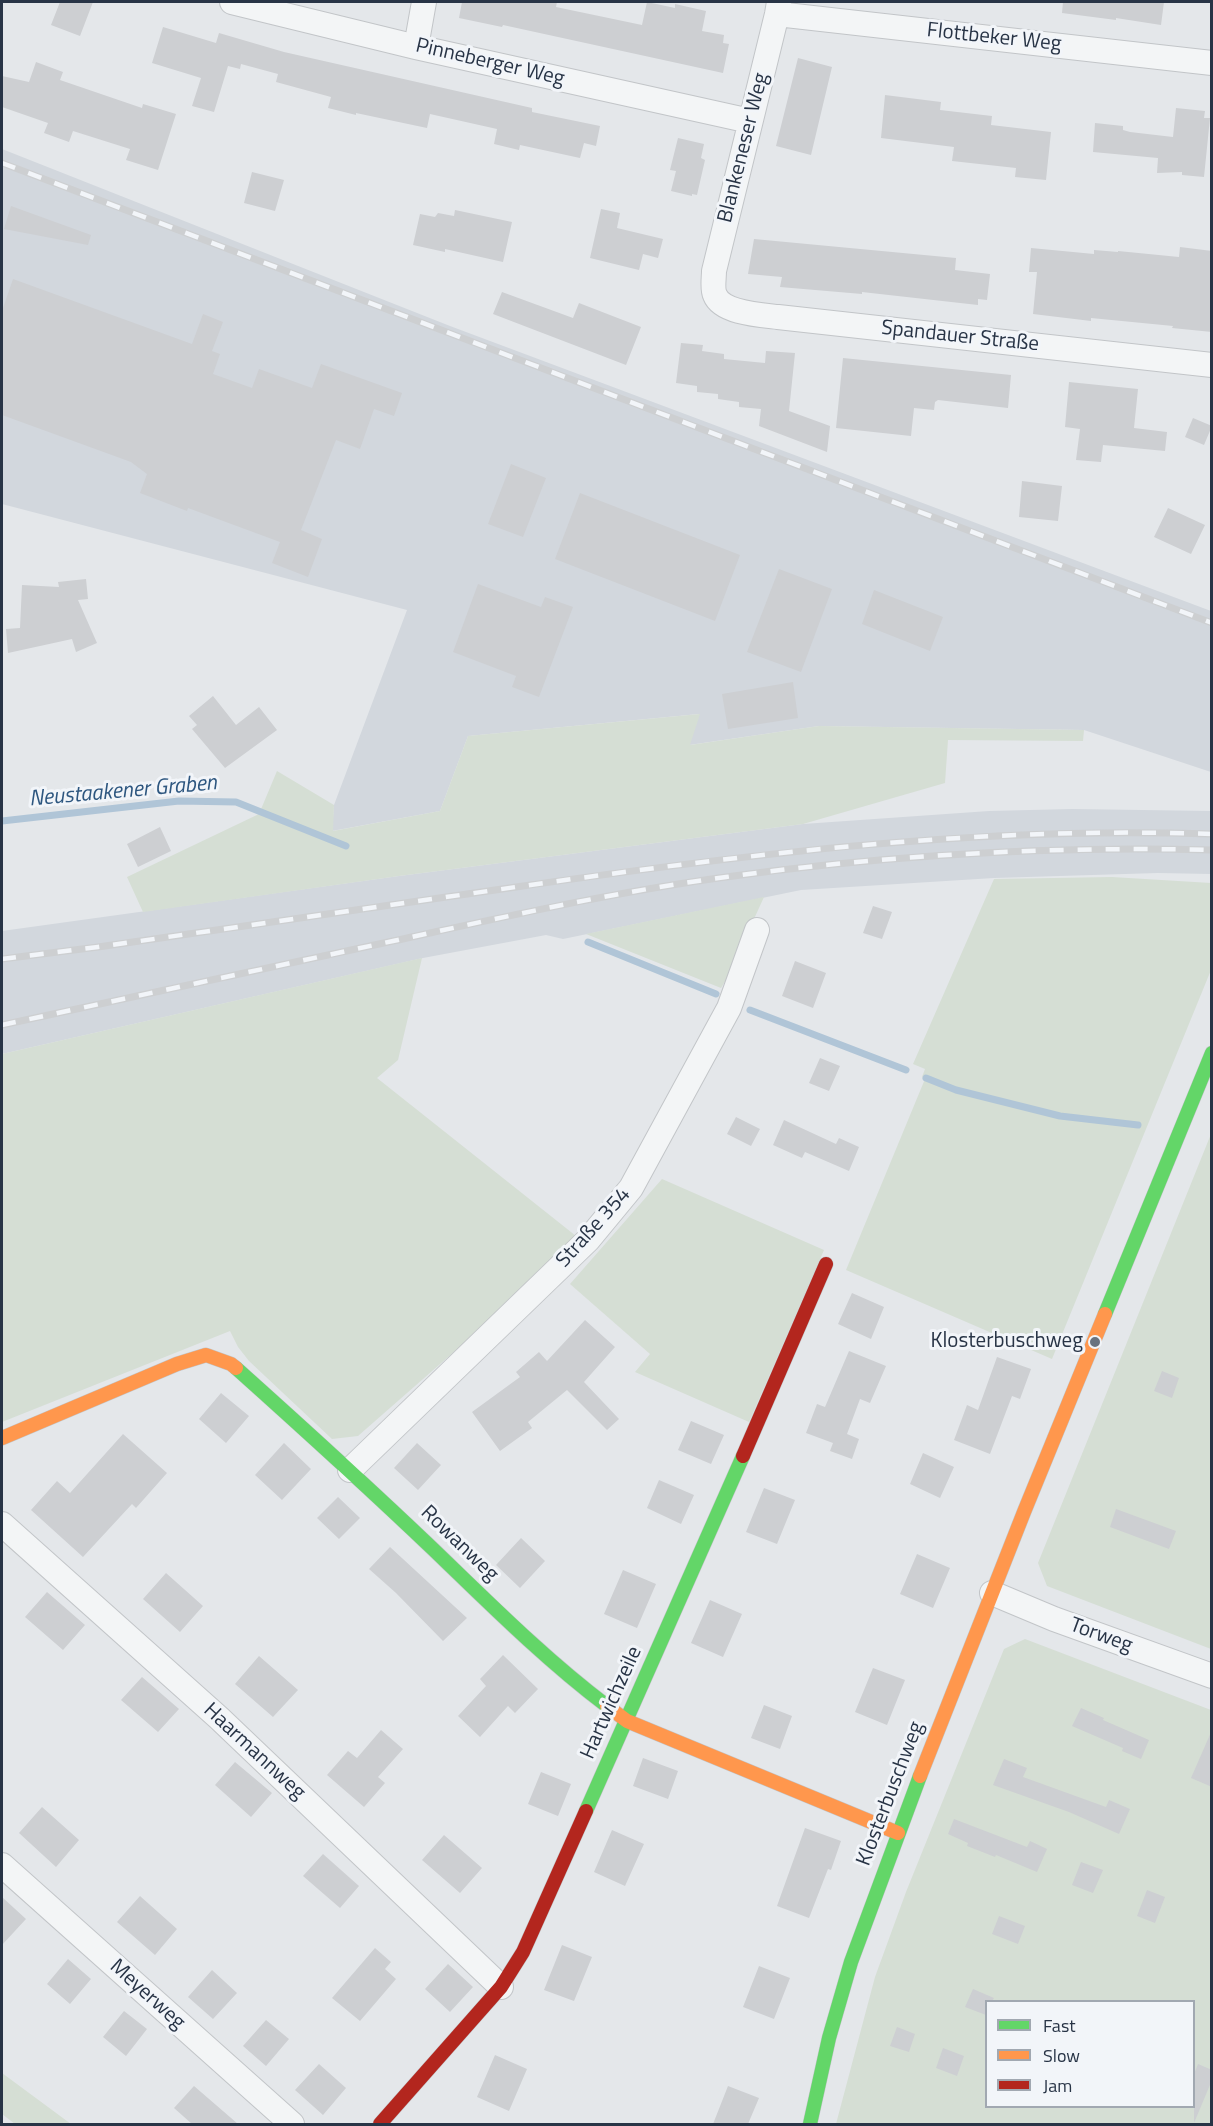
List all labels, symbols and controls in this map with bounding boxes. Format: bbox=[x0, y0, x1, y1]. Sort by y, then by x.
street label: Flottbeker Weg bbox=[925, 18, 1063, 58]
street label: Pinneberger Weg bbox=[413, 34, 567, 92]
street label: Blankeneser Weg bbox=[713, 70, 775, 226]
street label: Spandauer Straße bbox=[880, 316, 1040, 358]
water label: Neustaakener Graben bbox=[28, 771, 218, 813]
street label: Straße 354 bbox=[552, 1183, 636, 1273]
place label: Klosterbuschweg bbox=[931, 1329, 1083, 1355]
marker: Klosterbuschweg bbox=[1088, 1335, 1102, 1349]
street label: Rowanweg bbox=[415, 1501, 503, 1587]
street label: Torweg bbox=[1066, 1613, 1136, 1659]
street label: Hartwichzeile bbox=[576, 1643, 648, 1763]
street label: Haarmannweg bbox=[198, 1698, 310, 1806]
street label: Klosterbuschweg bbox=[852, 1718, 930, 1870]
street label: Meyerweg bbox=[104, 1954, 190, 2036]
legend bbox=[985, 2000, 1195, 2108]
text: Fast bbox=[1043, 2012, 1076, 2039]
text: Slow bbox=[1043, 2042, 1080, 2069]
text: Jam bbox=[1043, 2072, 1072, 2099]

